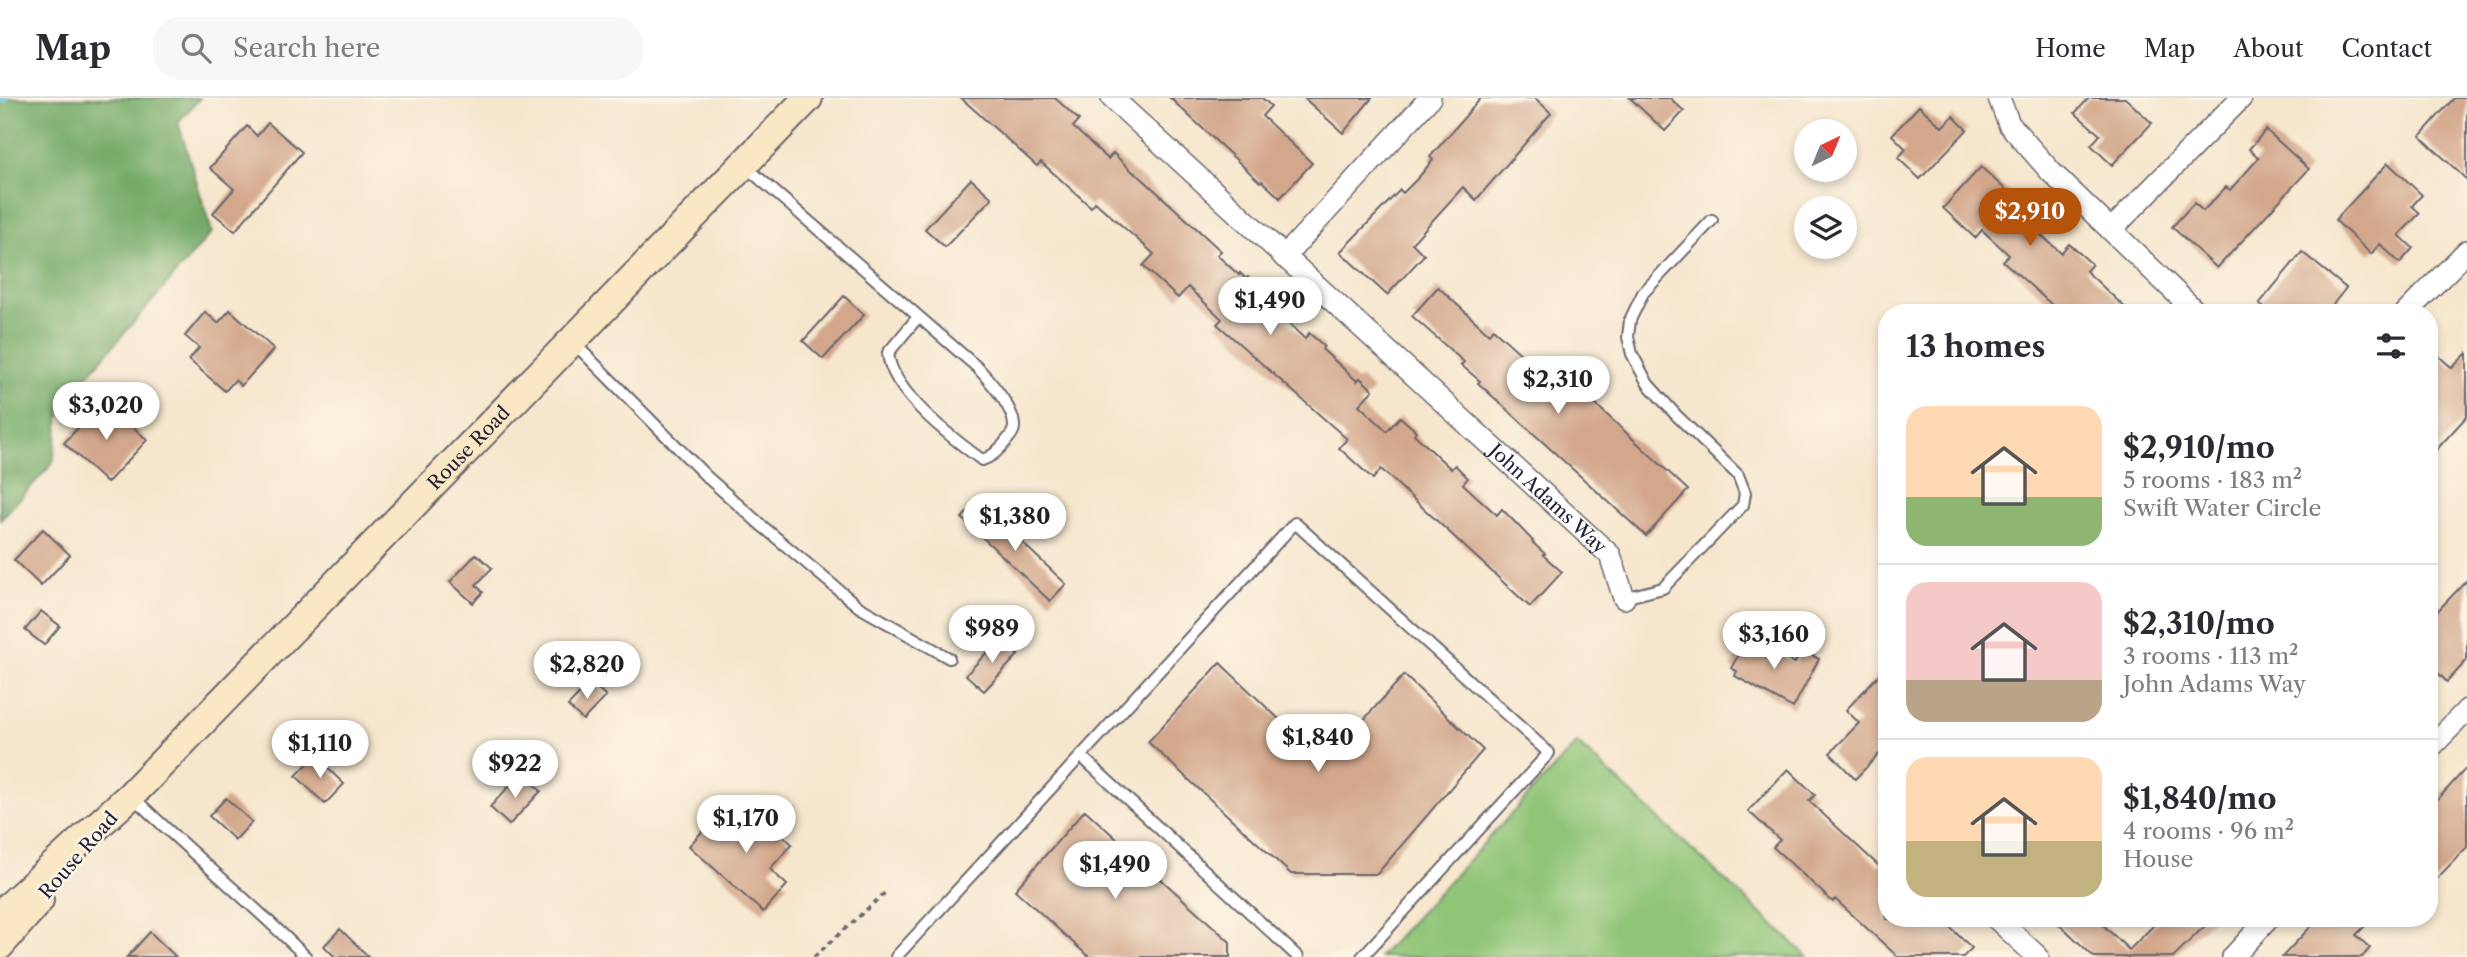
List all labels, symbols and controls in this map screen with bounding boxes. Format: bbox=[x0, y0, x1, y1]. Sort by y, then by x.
search box bbox=[153, 17, 643, 80]
text: Map bbox=[35, 28, 111, 69]
icon: search bbox=[177, 29, 215, 67]
text: Search here bbox=[233, 32, 380, 64]
text: Home bbox=[2035, 34, 2106, 63]
text: Map bbox=[2144, 34, 2195, 63]
text: About bbox=[2233, 34, 2304, 63]
text: Contact bbox=[2342, 34, 2432, 63]
north arrow bbox=[1794, 119, 1857, 182]
map controls bbox=[1794, 119, 1857, 259]
pin: $2,910 bbox=[1973, 188, 2087, 248]
button: layers bbox=[1794, 196, 1857, 259]
text: $2,910 bbox=[1995, 197, 2065, 225]
pin: $1,490 bbox=[1213, 278, 1327, 337]
text: $1,490 bbox=[1234, 286, 1306, 314]
icon: filters bbox=[2372, 327, 2410, 365]
text: 13 homes bbox=[1906, 328, 2045, 365]
pin: $2,310 bbox=[1501, 356, 1615, 416]
text: $2,310 bbox=[1523, 365, 1593, 393]
pin: $3,020 bbox=[49, 382, 163, 442]
text: $3,020 bbox=[69, 391, 143, 419]
street label: Rouse Road bbox=[423, 401, 515, 495]
text: $2,910/mo bbox=[2123, 429, 2275, 466]
icon: home bbox=[1962, 434, 2046, 518]
street label: John Adams Way bbox=[1482, 437, 1612, 559]
text: 5 rooms · 183 m² bbox=[2123, 466, 2302, 494]
pin: $1,380 bbox=[958, 494, 1072, 553]
text: Swift Water Circle bbox=[2123, 494, 2321, 522]
text: $1,380 bbox=[979, 502, 1051, 530]
text: $2,310/mo bbox=[2123, 605, 2275, 642]
pin: $989 bbox=[951, 606, 1033, 665]
icon: home bbox=[1962, 610, 2046, 694]
pin: $3,160 bbox=[1717, 612, 1831, 671]
text: $989 bbox=[965, 614, 1019, 642]
text: $3,160 bbox=[1739, 620, 1809, 648]
pin: $2,820 bbox=[530, 642, 644, 701]
text: 3 rooms · 113 m² bbox=[2123, 642, 2299, 670]
text: $2,820 bbox=[549, 650, 625, 678]
text: John Adams Way bbox=[2123, 670, 2306, 698]
pin: $1,840 bbox=[1261, 714, 1375, 774]
pin: $1,110 bbox=[263, 720, 377, 780]
text: $1,840 bbox=[1282, 723, 1354, 751]
text: $1,110 bbox=[288, 729, 352, 757]
pin: $922 bbox=[474, 740, 556, 800]
text: $922 bbox=[488, 749, 542, 777]
text: $1,840/mo bbox=[2123, 780, 2277, 817]
icon: home bbox=[1962, 785, 2046, 869]
pin: $1,170 bbox=[689, 796, 803, 855]
text: $1,170 bbox=[713, 804, 779, 832]
street label: Rouse Road bbox=[34, 807, 123, 904]
text: 4 rooms · 96 m² bbox=[2123, 817, 2294, 845]
pin: $1,490 bbox=[1058, 842, 1172, 901]
text: House bbox=[2123, 845, 2193, 873]
text: $1,490 bbox=[1079, 850, 1151, 878]

